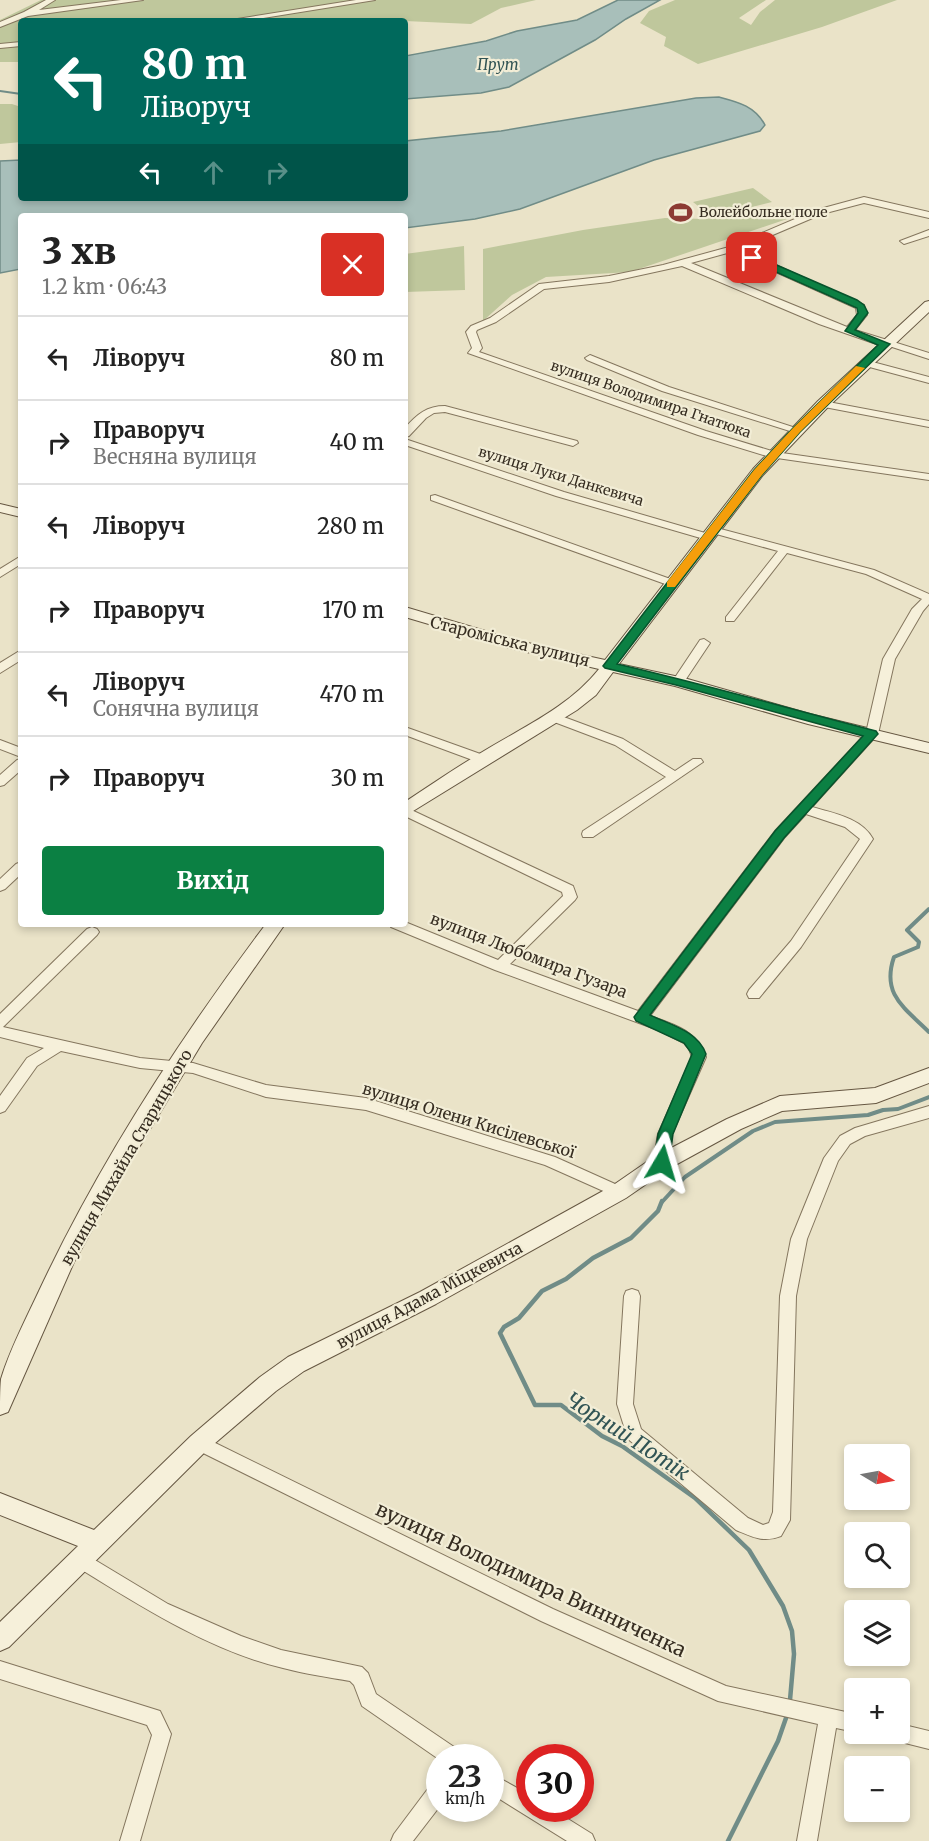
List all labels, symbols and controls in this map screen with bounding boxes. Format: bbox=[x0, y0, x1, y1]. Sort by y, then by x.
text: 80 m bbox=[141, 38, 247, 90]
icon: left bbox=[42, 42, 120, 120]
water label: Прут bbox=[477, 55, 519, 74]
text: Ліворуч bbox=[141, 90, 251, 124]
icon: left bbox=[134, 156, 167, 189]
icon: ahead bbox=[197, 156, 230, 189]
icon: right bbox=[260, 156, 293, 189]
sports icon: Волейбольне поле bbox=[668, 199, 694, 225]
place label: Волейбольне поле bbox=[699, 203, 828, 221]
text: 3 хв bbox=[42, 229, 116, 274]
pin bbox=[726, 232, 777, 283]
button: close bbox=[321, 233, 384, 296]
icon: arrive bbox=[735, 241, 768, 274]
text: 1.2 km · 06:43 bbox=[42, 274, 167, 299]
icon: left bbox=[42, 342, 75, 375]
text: Ліворуч bbox=[93, 344, 185, 372]
text: 80 m bbox=[330, 344, 384, 372]
street label: вулиця Володимира Гнатюка bbox=[548, 356, 754, 442]
text: Праворуч bbox=[93, 416, 205, 444]
icon: right bbox=[42, 426, 75, 459]
text: 40 m bbox=[329, 428, 384, 456]
street label: вулиця Луки Данкевича bbox=[476, 442, 646, 510]
text: Весняна вулиця bbox=[93, 444, 257, 469]
icon: left bbox=[42, 510, 75, 543]
text: Ліворуч bbox=[93, 512, 185, 540]
text: 280 m bbox=[317, 512, 384, 540]
icon: right bbox=[42, 594, 75, 627]
text: Праворуч bbox=[93, 596, 205, 624]
text: 170 m bbox=[322, 596, 384, 624]
street label: Староміська вулиця bbox=[428, 612, 592, 670]
text: Ліворуч bbox=[93, 668, 185, 696]
icon: left bbox=[42, 678, 75, 711]
text: 470 m bbox=[319, 680, 384, 708]
text: Сонячна вулиця bbox=[93, 696, 259, 721]
icon: right bbox=[42, 762, 75, 795]
text: Праворуч bbox=[93, 764, 205, 792]
text: 30 m bbox=[330, 764, 384, 792]
button: Вихід bbox=[42, 846, 384, 915]
street label: вулиця Любомира Гузара bbox=[428, 908, 631, 1002]
street label: вулиця Михайла Старицького bbox=[56, 1046, 196, 1268]
street label: вулиця Олени Кисілевської bbox=[360, 1078, 579, 1162]
position arrow bbox=[630, 1131, 694, 1195]
street label: вулиця Адама Міцкевича bbox=[333, 1237, 526, 1353]
water label: Чорний Потік bbox=[561, 1386, 695, 1486]
north arrow bbox=[844, 1444, 910, 1510]
map controls bbox=[844, 1444, 910, 1822]
street label: вулиця Володимира Винниченка bbox=[372, 1496, 690, 1662]
button: search bbox=[844, 1522, 910, 1588]
button: layers bbox=[844, 1600, 910, 1666]
button: + bbox=[844, 1678, 910, 1744]
speed limit sign: 30 bbox=[516, 1744, 594, 1822]
button: − bbox=[844, 1756, 910, 1822]
text: 23 bbox=[448, 1757, 482, 1795]
text: km/h bbox=[445, 1789, 485, 1808]

